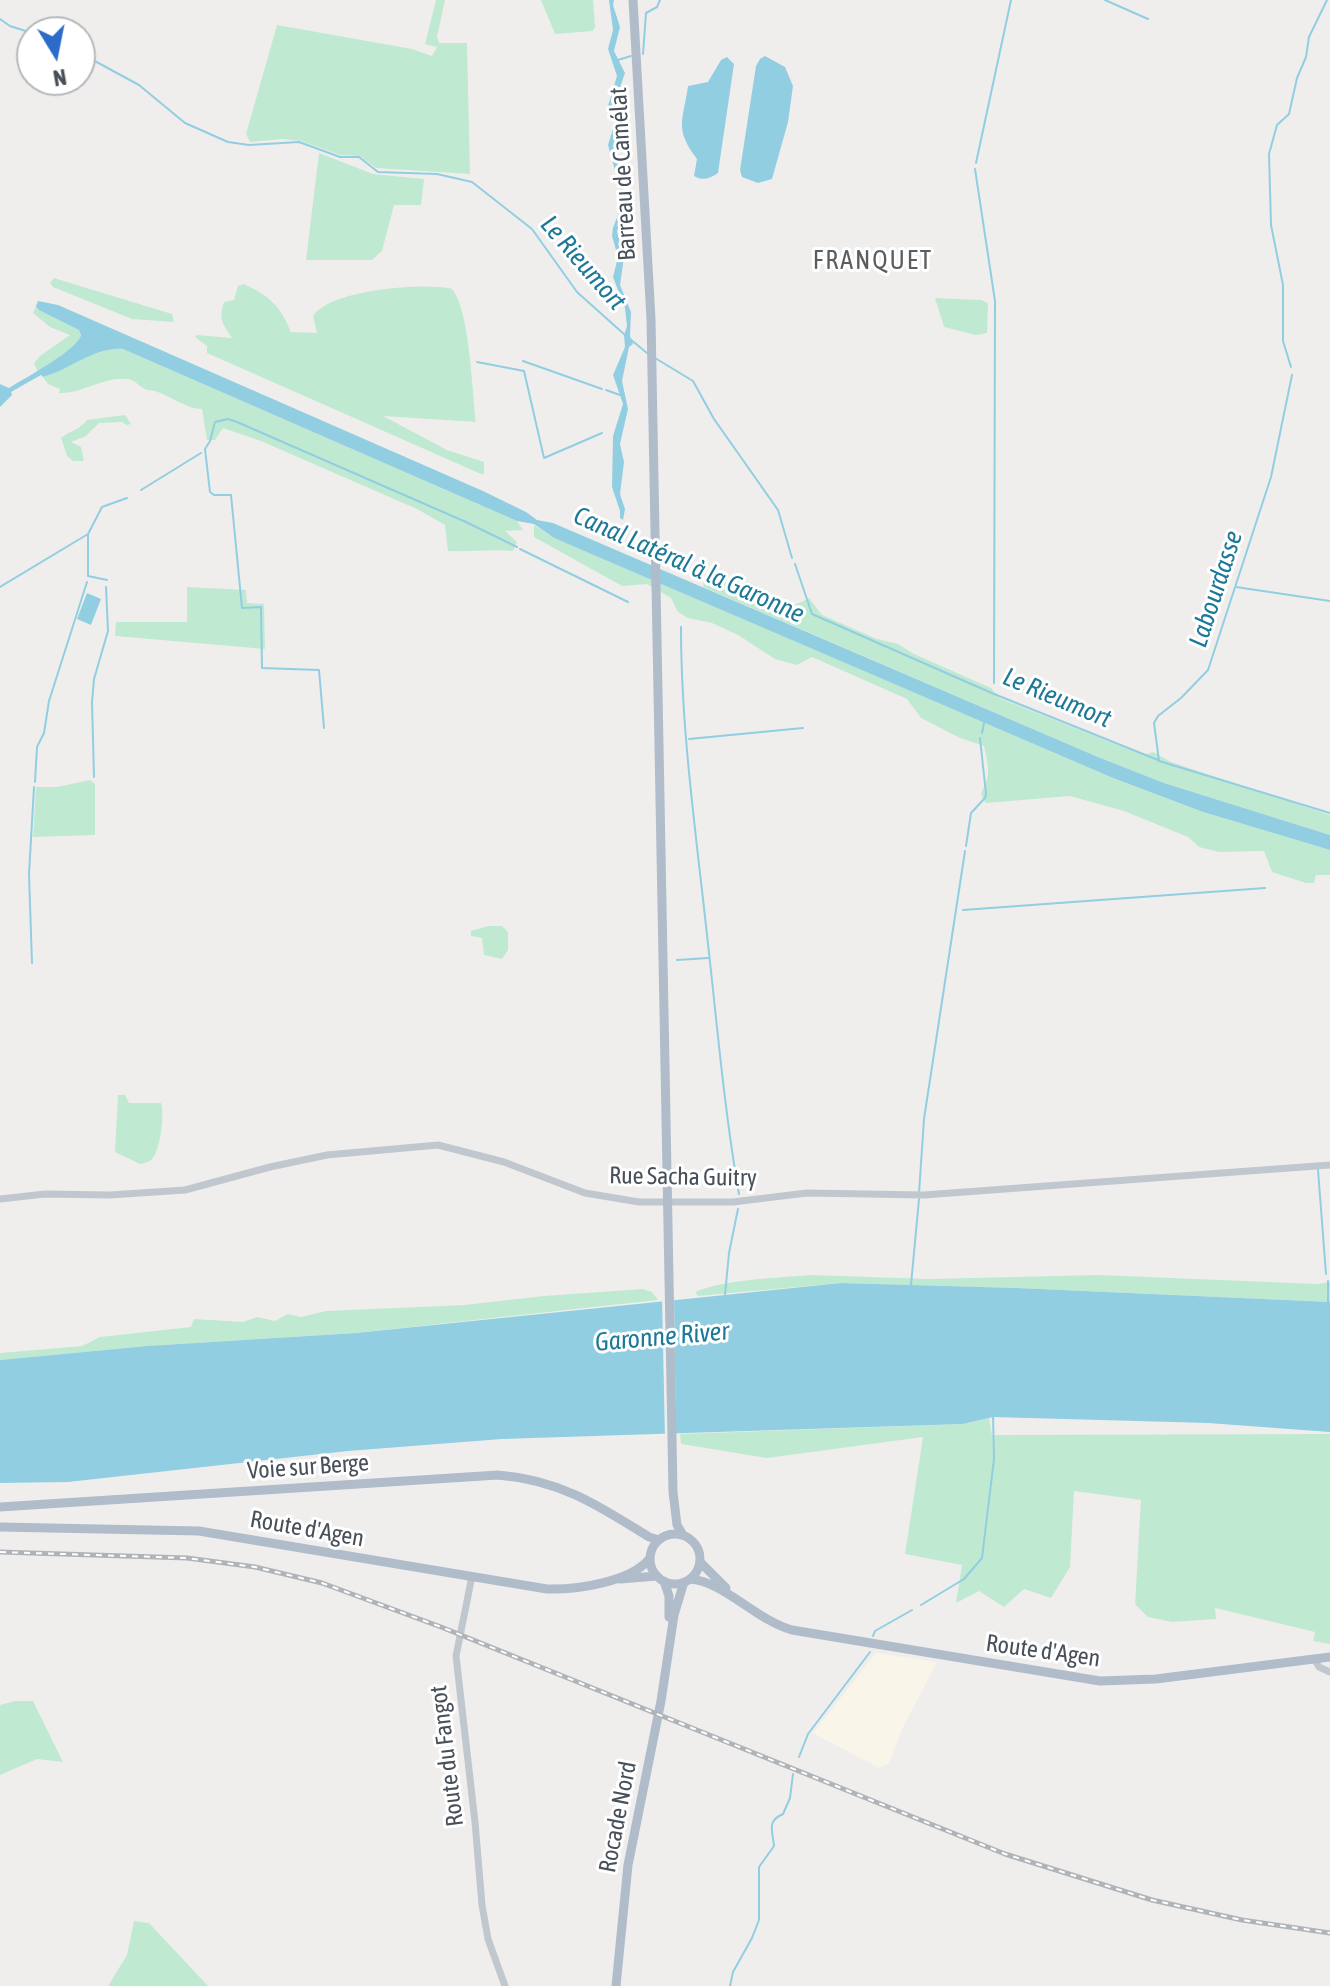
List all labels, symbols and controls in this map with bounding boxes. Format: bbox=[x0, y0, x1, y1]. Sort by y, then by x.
north arrow bbox=[16, 16, 96, 96]
text: N bbox=[51, 64, 68, 92]
street label: Barreau de Camélat bbox=[604, 86, 642, 262]
water label: Le Rieumort bbox=[534, 210, 632, 316]
district label: FRANQUET bbox=[813, 245, 933, 277]
water label: Canal Latéral à la Garonne bbox=[569, 500, 809, 630]
water label: Labourdasse bbox=[1183, 527, 1249, 651]
water label: Le Rieumort bbox=[998, 661, 1116, 735]
street label: Rue Sacha Guitry bbox=[609, 1161, 757, 1193]
water label: Garonne River bbox=[594, 1316, 730, 1358]
street label: Voie sur Berge bbox=[246, 1448, 370, 1486]
street label: Route d'Agen bbox=[248, 1505, 366, 1553]
street label: Route d'Agen bbox=[984, 1629, 1102, 1673]
street label: Route du Fangot bbox=[424, 1684, 470, 1828]
street label: Rocade Nord bbox=[593, 1759, 643, 1875]

